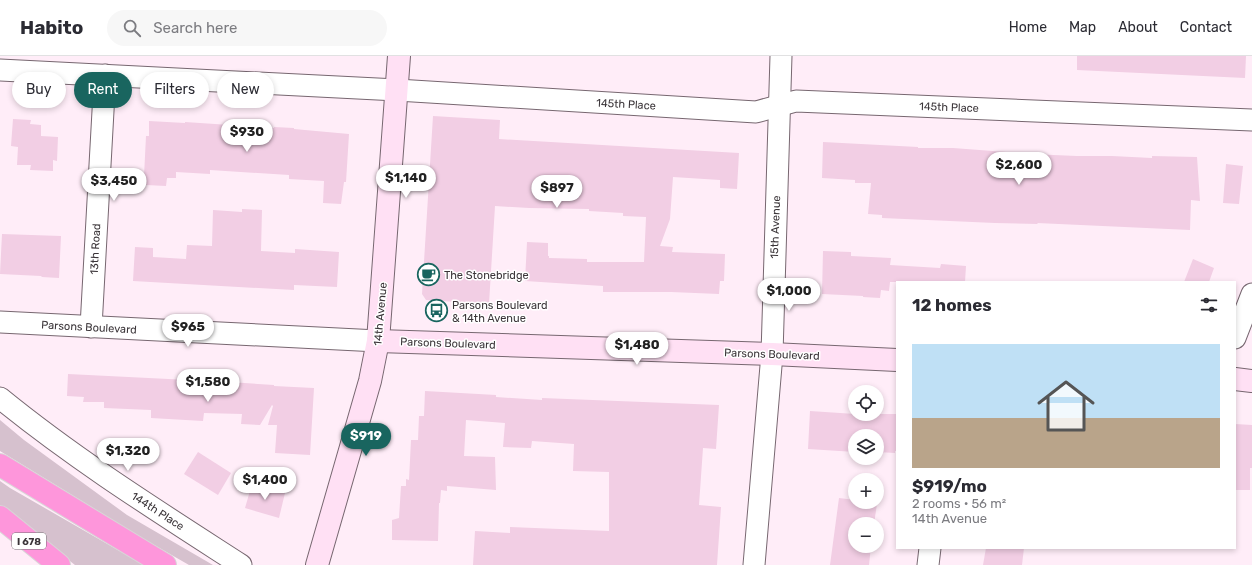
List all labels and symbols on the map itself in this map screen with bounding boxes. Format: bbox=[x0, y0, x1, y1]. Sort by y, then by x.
street label: 145th Place bbox=[596, 96, 656, 113]
street label: 145th Place bbox=[919, 100, 979, 115]
pin: $930 bbox=[223, 119, 271, 153]
pin: $2,600 bbox=[986, 152, 1052, 186]
pin: $1,140 bbox=[373, 165, 439, 199]
pin: $3,450 bbox=[81, 168, 147, 202]
pin: $897 bbox=[533, 175, 581, 209]
street label: 15th Avenue bbox=[768, 195, 783, 259]
street label: 13th Road bbox=[88, 223, 103, 275]
cafe icon: The Stonebridge bbox=[415, 262, 441, 288]
place label: The Stonebridge bbox=[444, 269, 529, 282]
pin: $1,000 bbox=[756, 278, 822, 312]
street label: 14th Avenue bbox=[371, 282, 390, 346]
bus stop icon: Parsons Boulevard & 14th Avenue bbox=[423, 298, 449, 324]
place label: Parsons Boulevard & 14th Avenue bbox=[452, 299, 548, 325]
pin: $965 bbox=[164, 314, 212, 348]
street label: Parsons Boulevard bbox=[41, 319, 137, 336]
pin: $1,480 bbox=[604, 332, 670, 366]
street label: Parsons Boulevard bbox=[400, 335, 496, 352]
street label: Parsons Boulevard bbox=[724, 346, 820, 363]
pin: $1,580 bbox=[175, 369, 241, 403]
pin: $919 bbox=[342, 423, 390, 457]
pin: $1,320 bbox=[95, 438, 161, 472]
pin: $1,400 bbox=[232, 467, 298, 501]
street label: 144th Place bbox=[129, 490, 186, 533]
road number: I 678 bbox=[12, 533, 46, 549]

